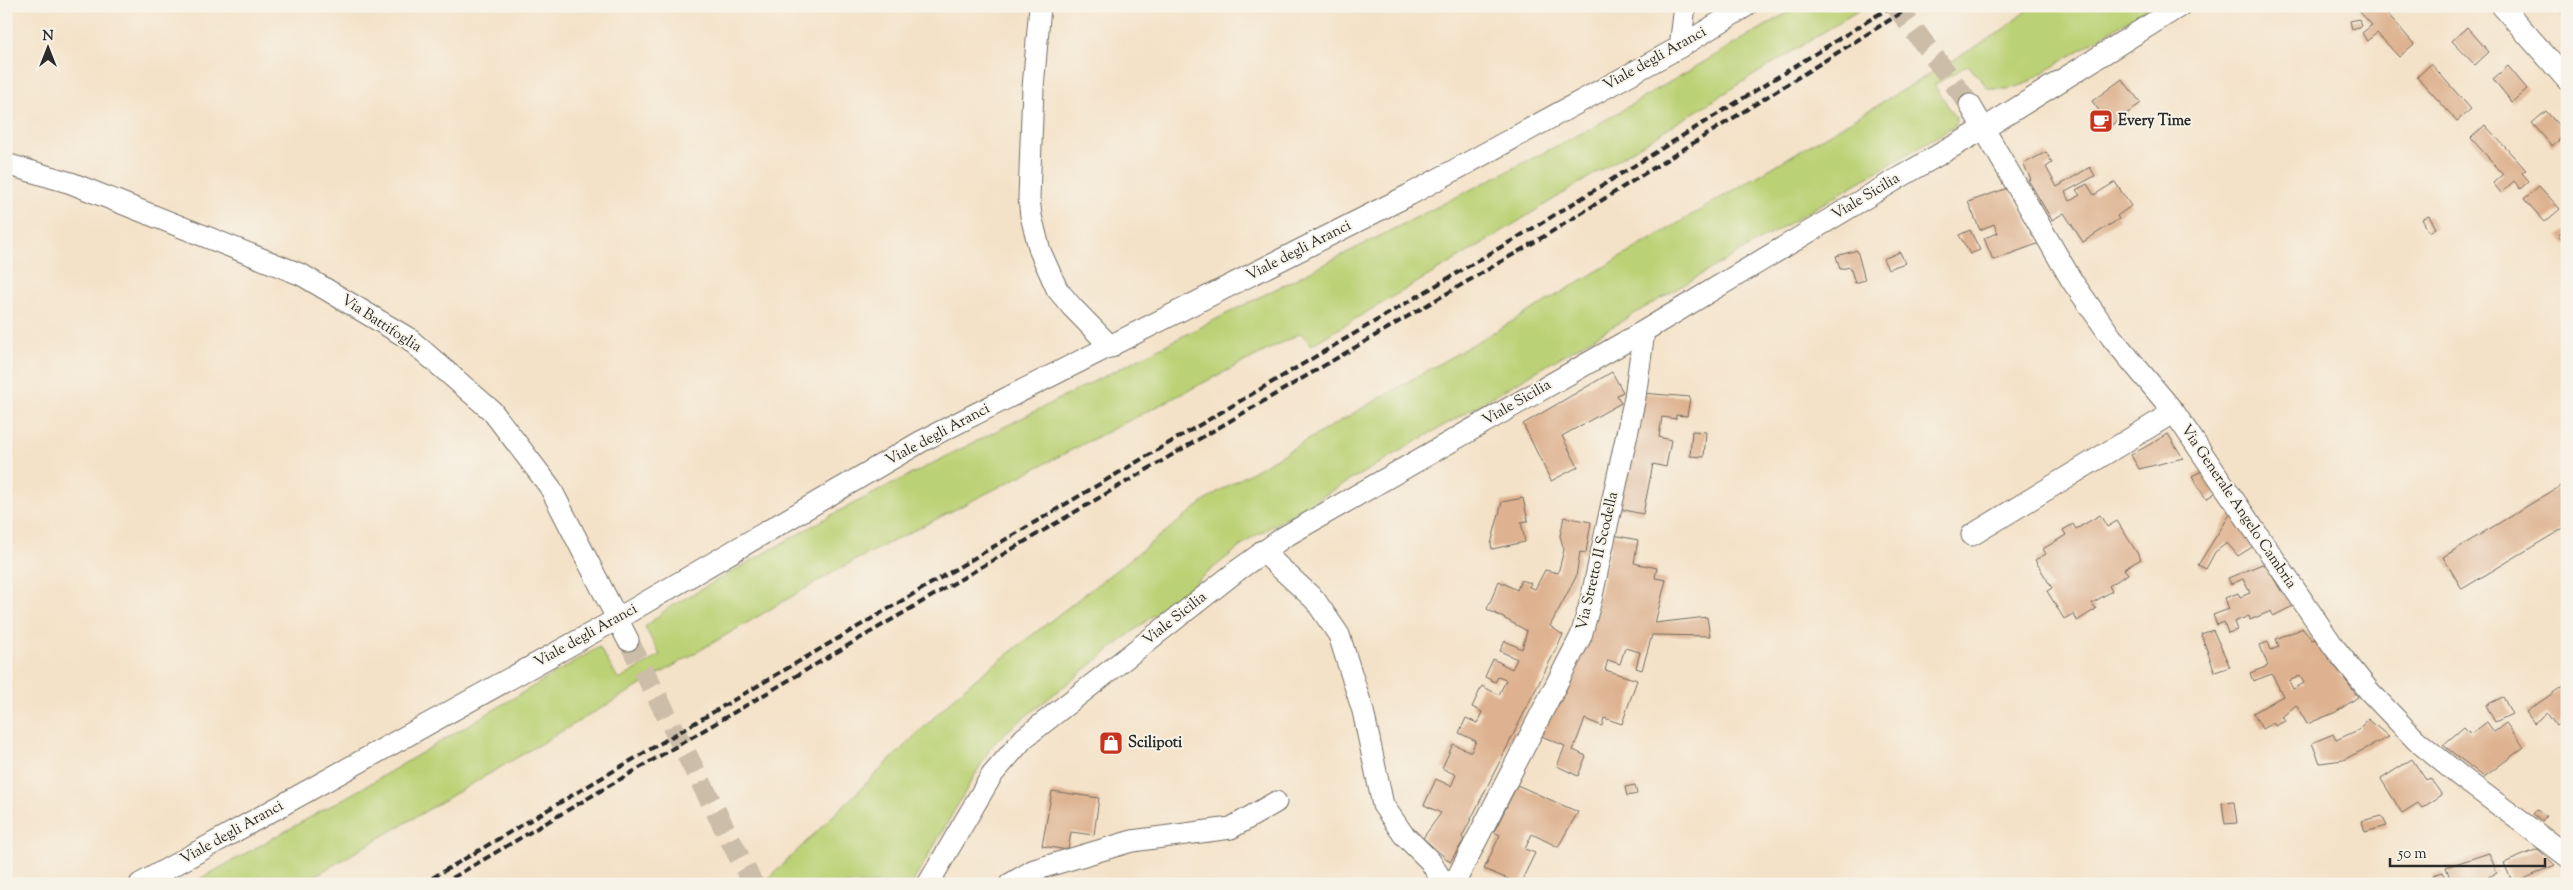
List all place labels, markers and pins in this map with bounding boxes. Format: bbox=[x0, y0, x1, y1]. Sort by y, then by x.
cafe icon: Every Time bbox=[2088, 108, 2114, 134]
place label: Every Time bbox=[2118, 111, 2191, 132]
shop icon: Scilipoti bbox=[1098, 730, 1124, 756]
place label: Scilipoti bbox=[1128, 733, 1183, 754]

